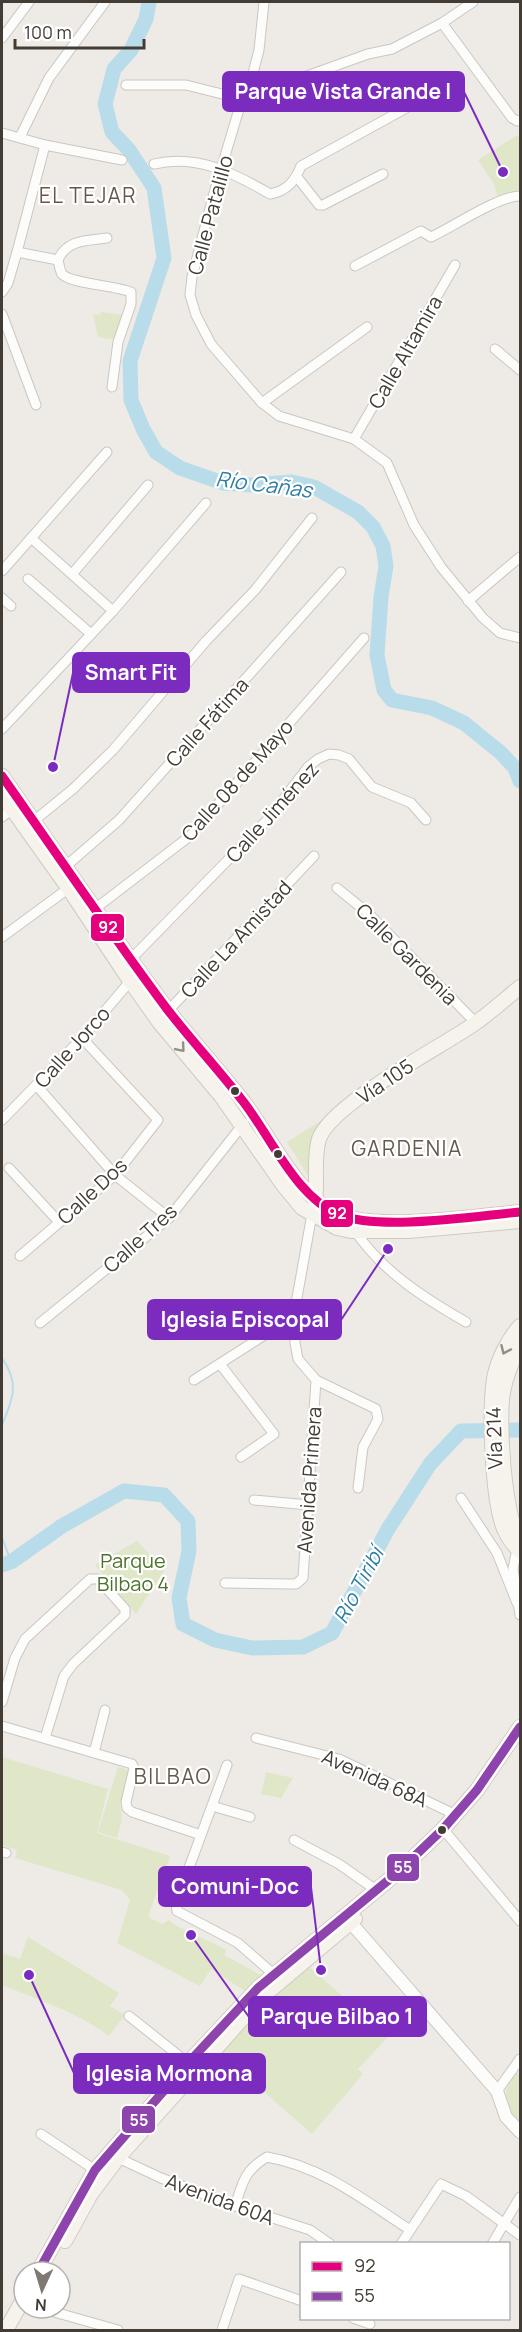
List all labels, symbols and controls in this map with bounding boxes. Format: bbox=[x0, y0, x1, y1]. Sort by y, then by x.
scale bar bbox=[15, 12, 144, 50]
text: 100 m bbox=[24, 20, 72, 44]
callout: Parque Vista Grande I bbox=[223, 72, 464, 111]
text: Parque Vista Grande I bbox=[235, 77, 451, 105]
street label: Calle Patalillo bbox=[181, 152, 239, 278]
district label: EL TEJAR bbox=[39, 181, 137, 209]
street label: Calle Altamira bbox=[362, 290, 448, 414]
water label: Río Cañas bbox=[214, 464, 316, 504]
callout: Smart Fit bbox=[73, 653, 189, 692]
text: Smart Fit bbox=[85, 658, 177, 686]
street label: Calle Fátima bbox=[160, 671, 254, 773]
street label: Calle 08 de Mayo bbox=[175, 713, 299, 847]
street label: Calle Jiménez bbox=[220, 756, 324, 868]
street label: Calle La Amistad bbox=[174, 874, 298, 1004]
street label: Calle Gardenia bbox=[350, 897, 464, 1011]
line badge: 92 bbox=[90, 913, 125, 942]
text: 92 bbox=[98, 916, 118, 938]
street label: Calle Jorco bbox=[28, 1000, 116, 1094]
one-way arrow bbox=[174, 1041, 185, 1052]
street label: Vía 105 bbox=[351, 1052, 419, 1110]
unlabelled marker bbox=[229, 1085, 241, 1097]
district label: GARDENIA bbox=[351, 1134, 463, 1162]
unlabelled marker bbox=[272, 1148, 284, 1160]
street label: Calle Dos bbox=[51, 1152, 133, 1230]
street label: Calle Tres bbox=[97, 1198, 183, 1278]
line badge: 92 bbox=[320, 1199, 354, 1228]
text: 92 bbox=[327, 1202, 347, 1224]
callout: Iglesia Episcopal bbox=[148, 1300, 341, 1339]
text: Iglesia Episcopal bbox=[160, 1305, 330, 1333]
one-way arrow bbox=[500, 1343, 512, 1354]
street label: Avenida Primera bbox=[290, 1406, 328, 1554]
street label: Vía 214 bbox=[479, 1406, 509, 1470]
water label: Río Tiribí bbox=[326, 1539, 392, 1628]
park label: Parque Bilbao 4 bbox=[97, 1547, 169, 1597]
street label: Avenida 68A bbox=[318, 1743, 433, 1813]
district label: BILBAO bbox=[134, 1762, 212, 1790]
unlabelled marker bbox=[436, 1824, 448, 1836]
line badge: 55 bbox=[386, 1853, 420, 1882]
text: 55 bbox=[394, 1856, 412, 1878]
callout: Comuni-Doc bbox=[159, 1867, 311, 1906]
text: Comuni-Doc bbox=[171, 1872, 299, 1900]
callout: Parque Bilbao 1 bbox=[249, 1997, 426, 2036]
text: Parque Bilbao 1 bbox=[261, 2002, 413, 2030]
callout: Iglesia Mormona bbox=[74, 2054, 265, 2093]
text: Iglesia Mormona bbox=[85, 2059, 253, 2087]
line badge: 55 bbox=[121, 2105, 156, 2134]
text: 55 bbox=[130, 2109, 148, 2131]
street label: Avenida 60A bbox=[162, 2167, 278, 2231]
legend bbox=[300, 2242, 510, 2320]
text: 92 bbox=[354, 2253, 375, 2277]
north arrow bbox=[12, 2260, 72, 2320]
text: 55 bbox=[354, 2283, 375, 2307]
text: N bbox=[34, 2294, 47, 2316]

